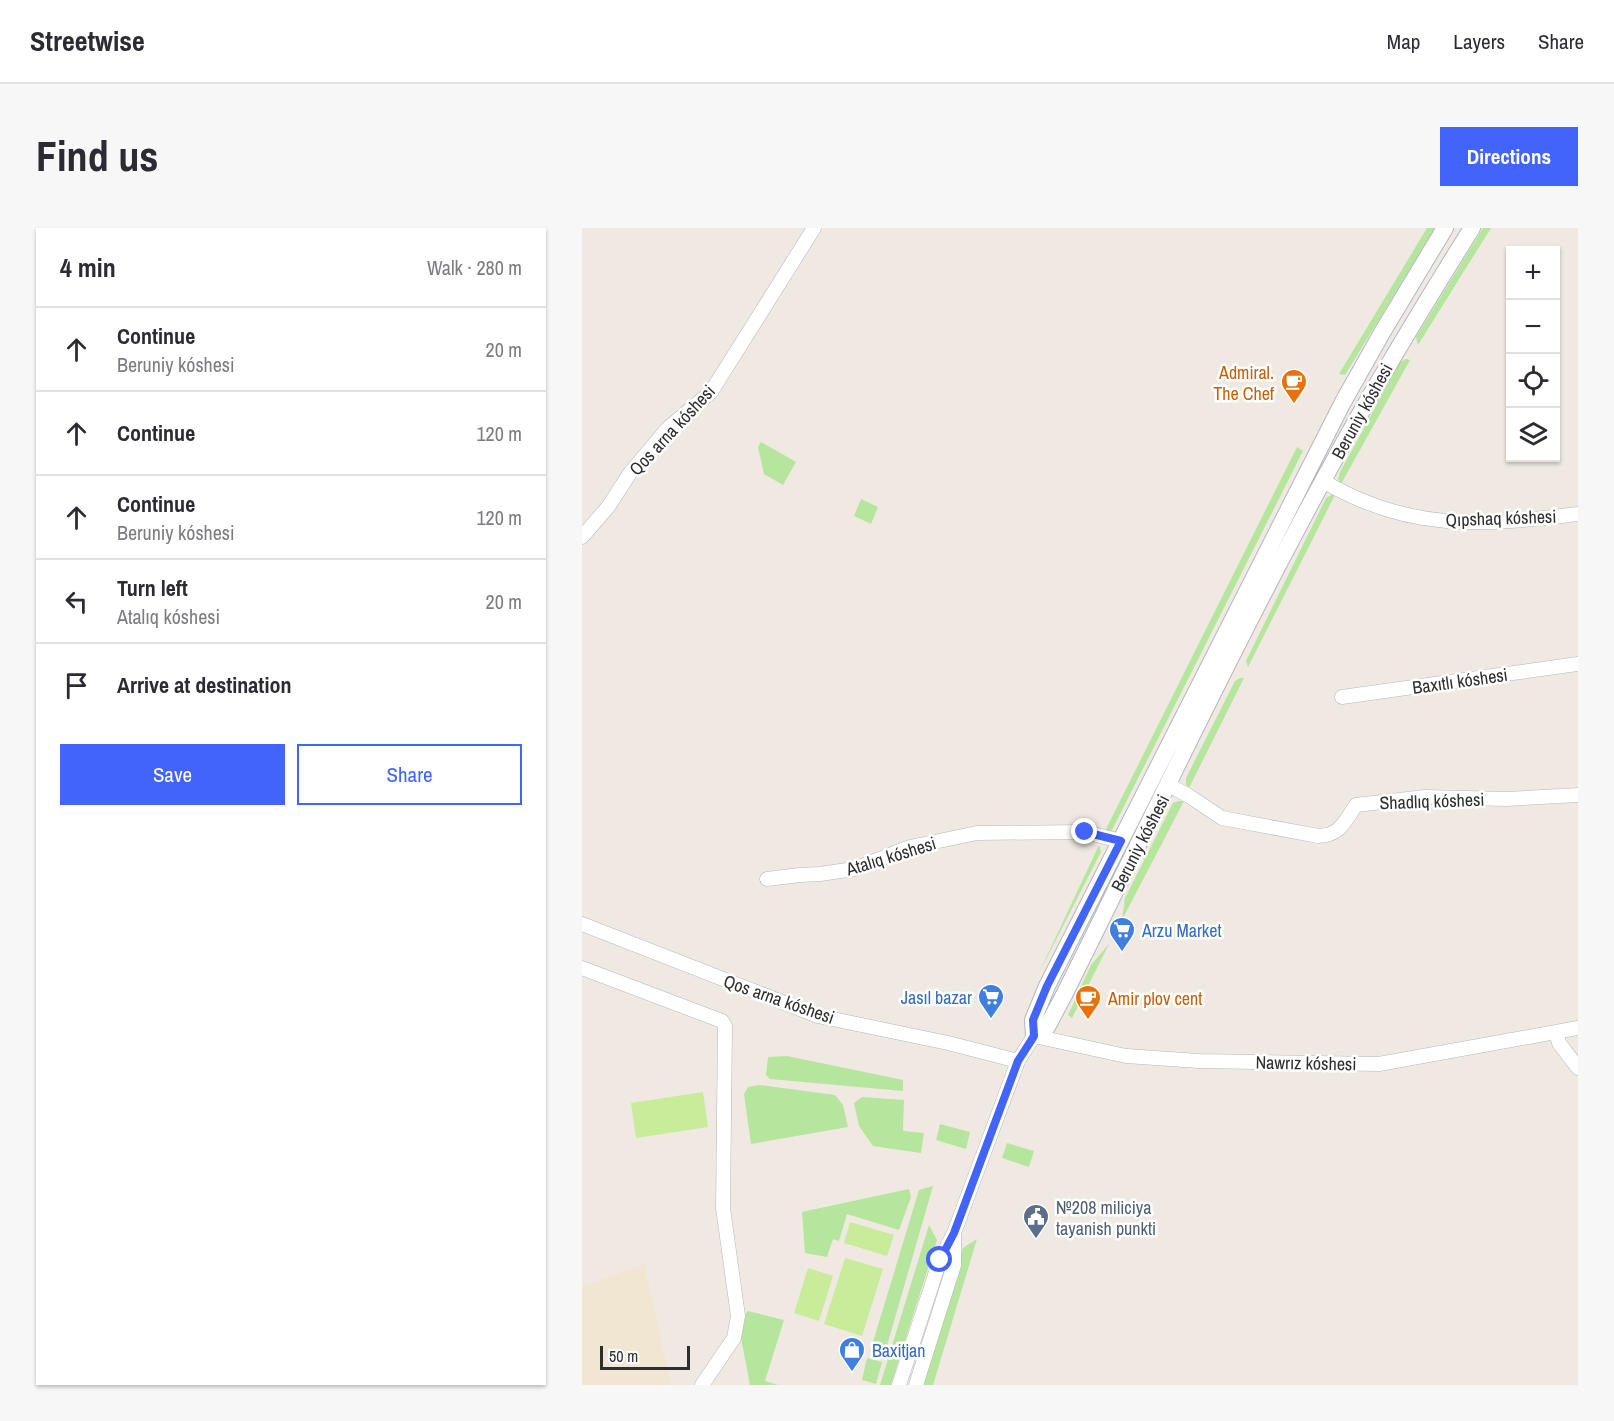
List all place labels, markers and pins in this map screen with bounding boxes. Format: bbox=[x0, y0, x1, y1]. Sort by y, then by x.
place label: Admiral. The Chef bbox=[1213, 360, 1275, 406]
cafe icon: Admiral. The Chef bbox=[1279, 367, 1309, 405]
supermarket icon: Arzu Market bbox=[1107, 915, 1137, 953]
place label: Arzu Market bbox=[1141, 918, 1222, 943]
supermarket icon: Jasıl bazar bbox=[976, 982, 1006, 1020]
cafe icon: Amir plov cent bbox=[1073, 983, 1103, 1021]
place label: Jasıl bazar bbox=[901, 985, 972, 1010]
place label: Amir plov cent bbox=[1107, 986, 1202, 1011]
place label: №208 miliciya tayanish punkti bbox=[1056, 1195, 1156, 1241]
public building icon: №208 miliciya tayanish punkti bbox=[1021, 1202, 1051, 1240]
shop icon: Baxitjan bbox=[837, 1335, 867, 1373]
place label: Baxitjan bbox=[872, 1338, 925, 1363]

